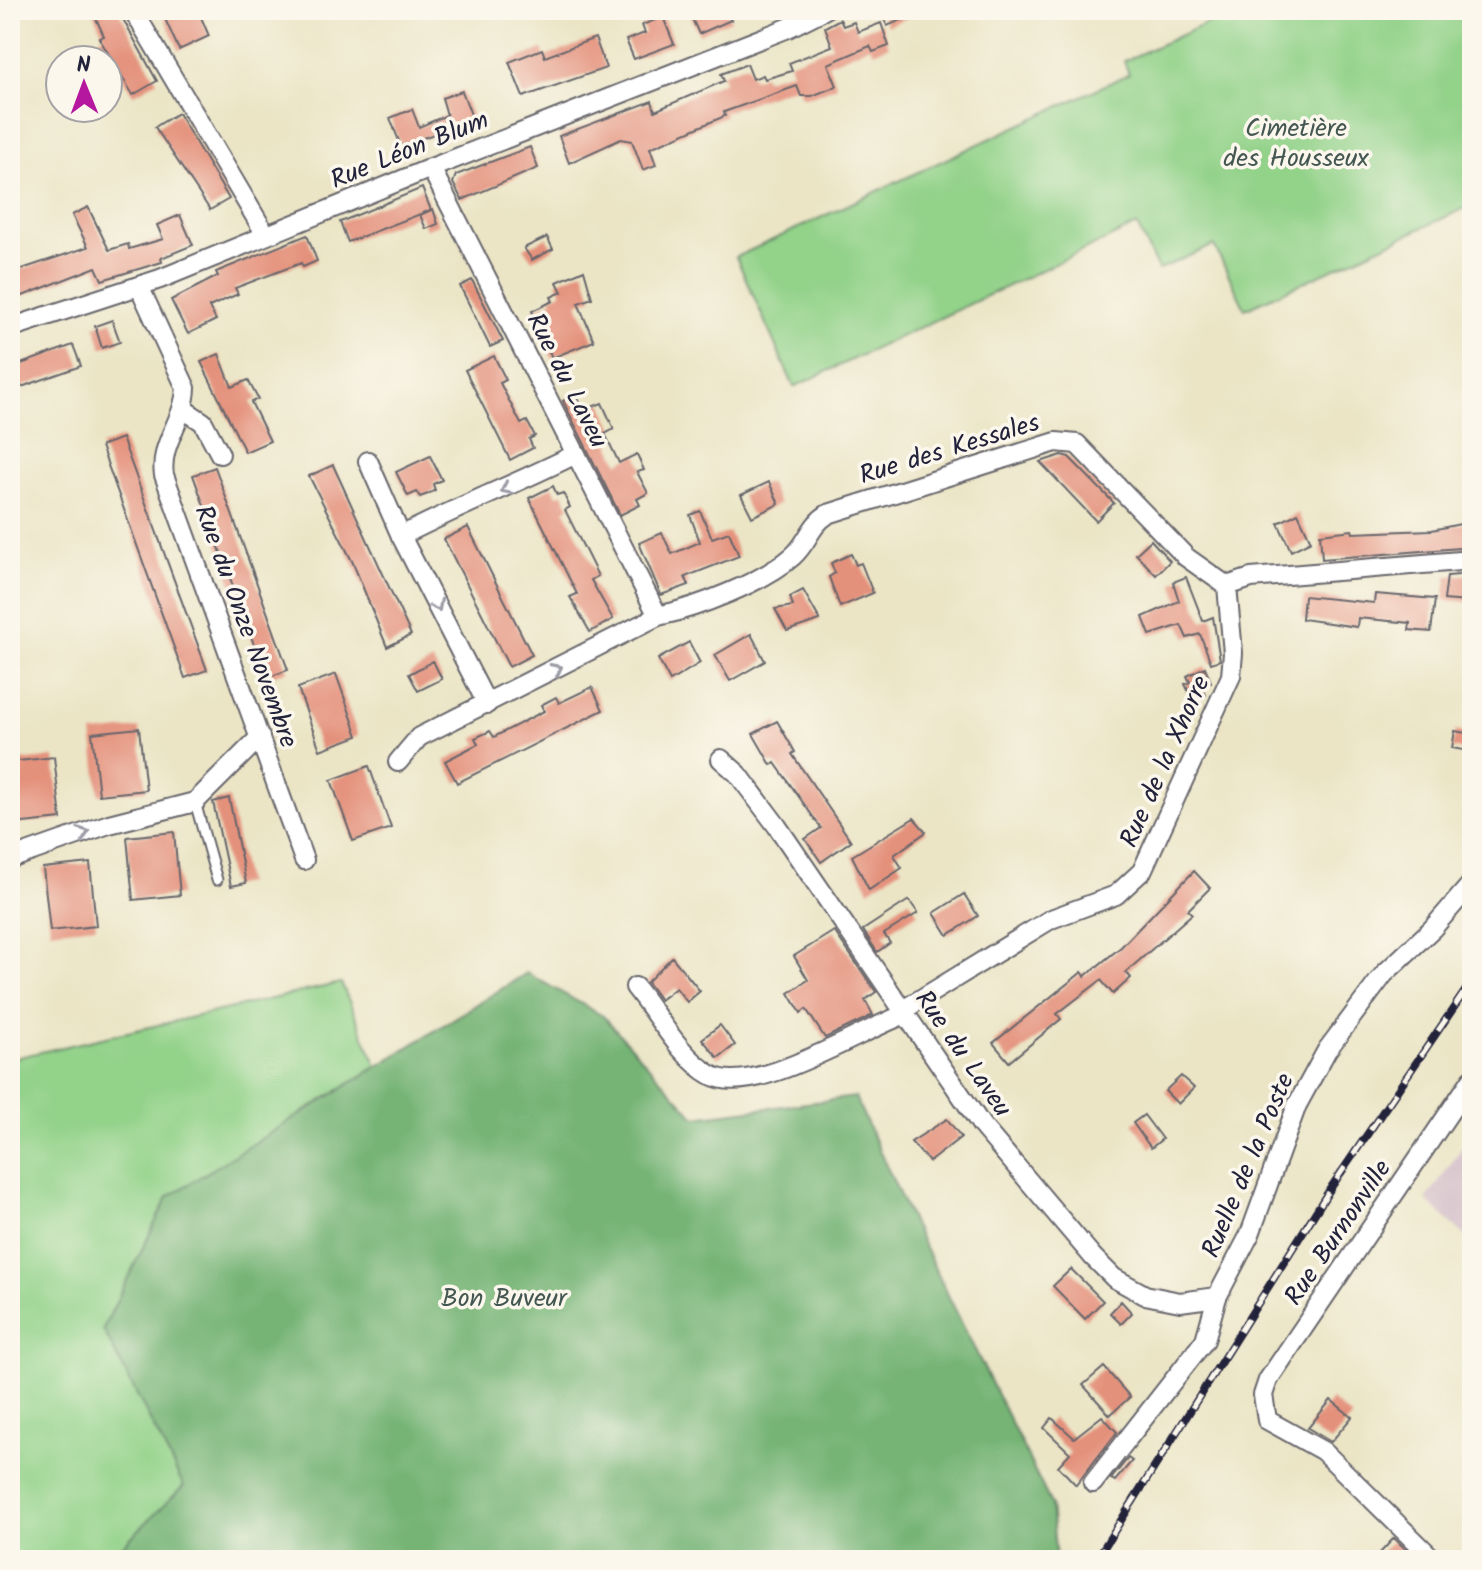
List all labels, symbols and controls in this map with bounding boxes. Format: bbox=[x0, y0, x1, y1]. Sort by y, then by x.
north arrow bbox=[44, 44, 124, 124]
text: N bbox=[76, 49, 91, 84]
street label: Rue Léon Blum bbox=[324, 100, 495, 202]
park label: Cimetière des Housseux bbox=[1223, 108, 1370, 180]
street label: Rue du Laveu bbox=[514, 306, 619, 456]
street label: Rue des Kessales bbox=[854, 403, 1045, 497]
one-way arrow bbox=[500, 479, 515, 494]
street label: Rue du Onze Novembre bbox=[182, 499, 309, 754]
one-way arrow bbox=[427, 597, 442, 612]
one-way arrow bbox=[548, 663, 563, 679]
street label: Rue de la Xhorre bbox=[1109, 669, 1223, 855]
one-way arrow bbox=[76, 826, 90, 842]
street label: Rue du Laveu bbox=[903, 982, 1022, 1127]
street label: Ruelle de la Poste bbox=[1191, 1067, 1307, 1265]
street label: Rue Burnonville bbox=[1274, 1151, 1403, 1315]
park label: Bon Buveur bbox=[441, 1278, 568, 1320]

